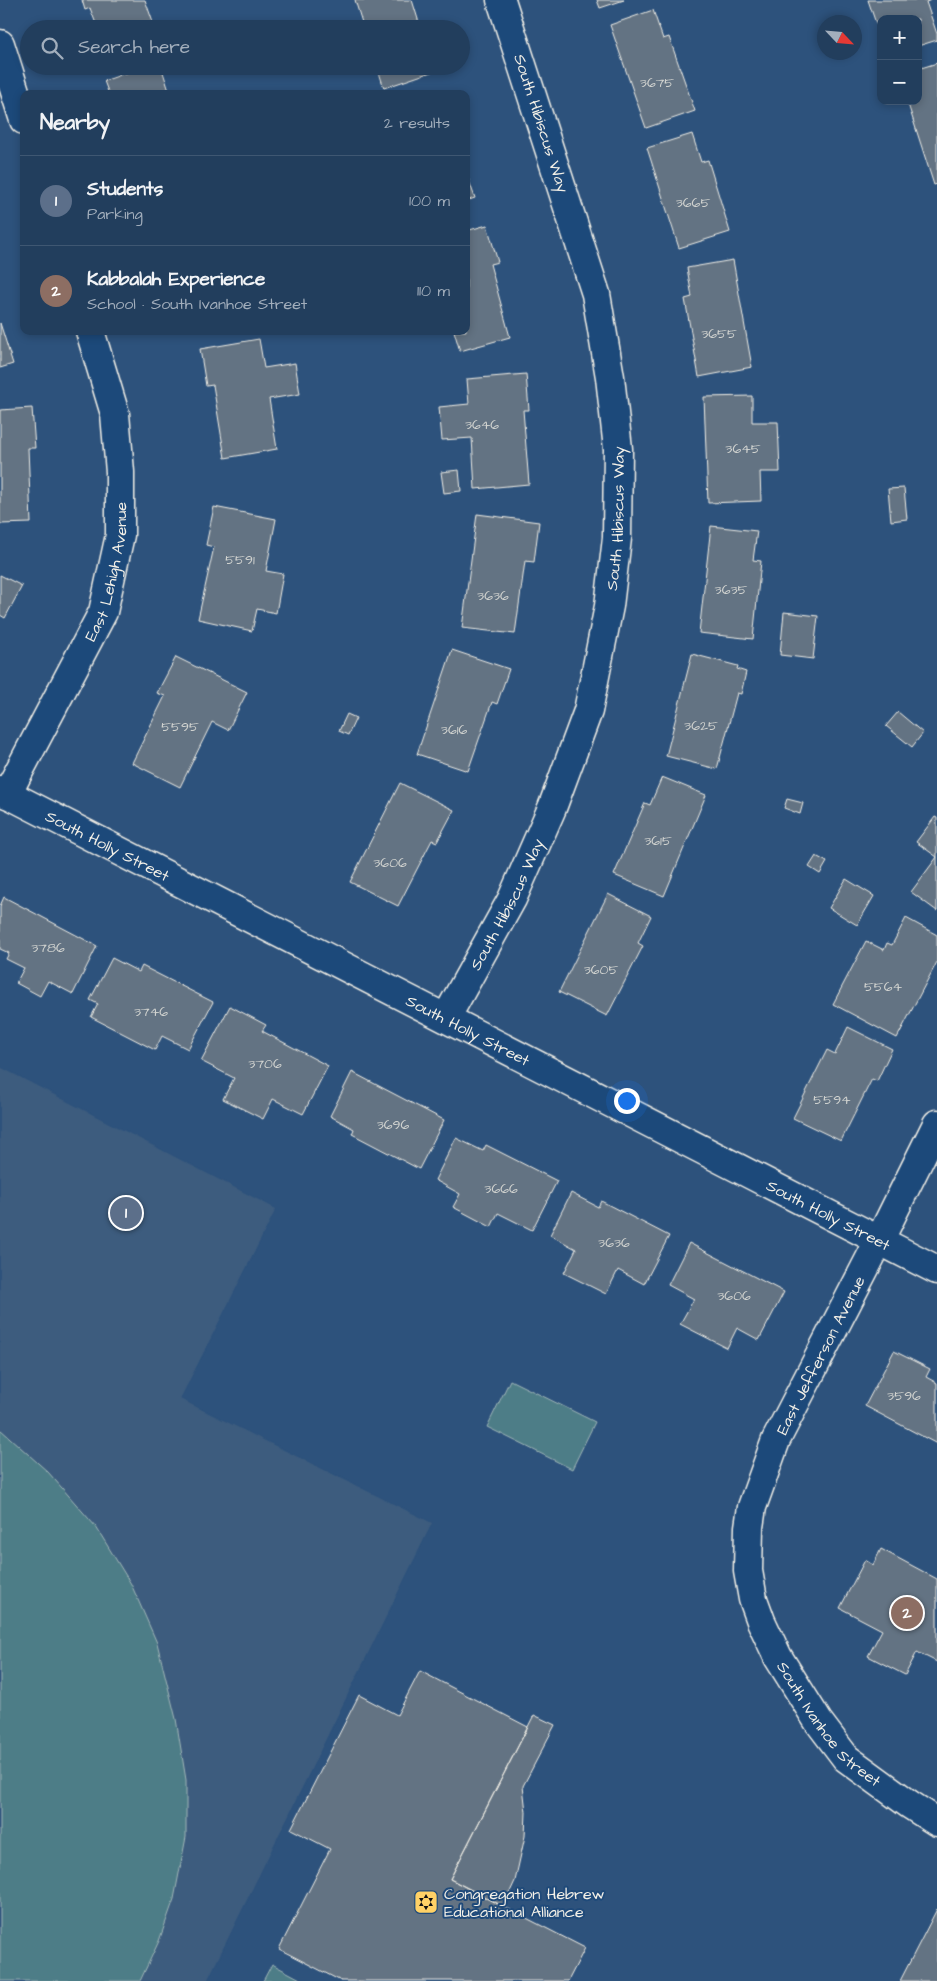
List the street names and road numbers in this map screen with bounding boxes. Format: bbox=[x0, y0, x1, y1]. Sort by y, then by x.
street label: South Hibiscus Way bbox=[507, 51, 574, 196]
street label: South Hibiscus Way bbox=[601, 446, 631, 592]
street label: East Lehigh Avenue bbox=[80, 502, 132, 645]
street label: South Holly Street bbox=[41, 805, 173, 887]
street label: South Hibiscus Way bbox=[465, 835, 550, 974]
street label: South Holly Street bbox=[402, 990, 534, 1072]
street label: South Holly Street bbox=[762, 1174, 894, 1257]
street label: East Jefferson Avenue bbox=[771, 1272, 871, 1439]
street label: South Ivanhoe Street bbox=[771, 1657, 886, 1792]

